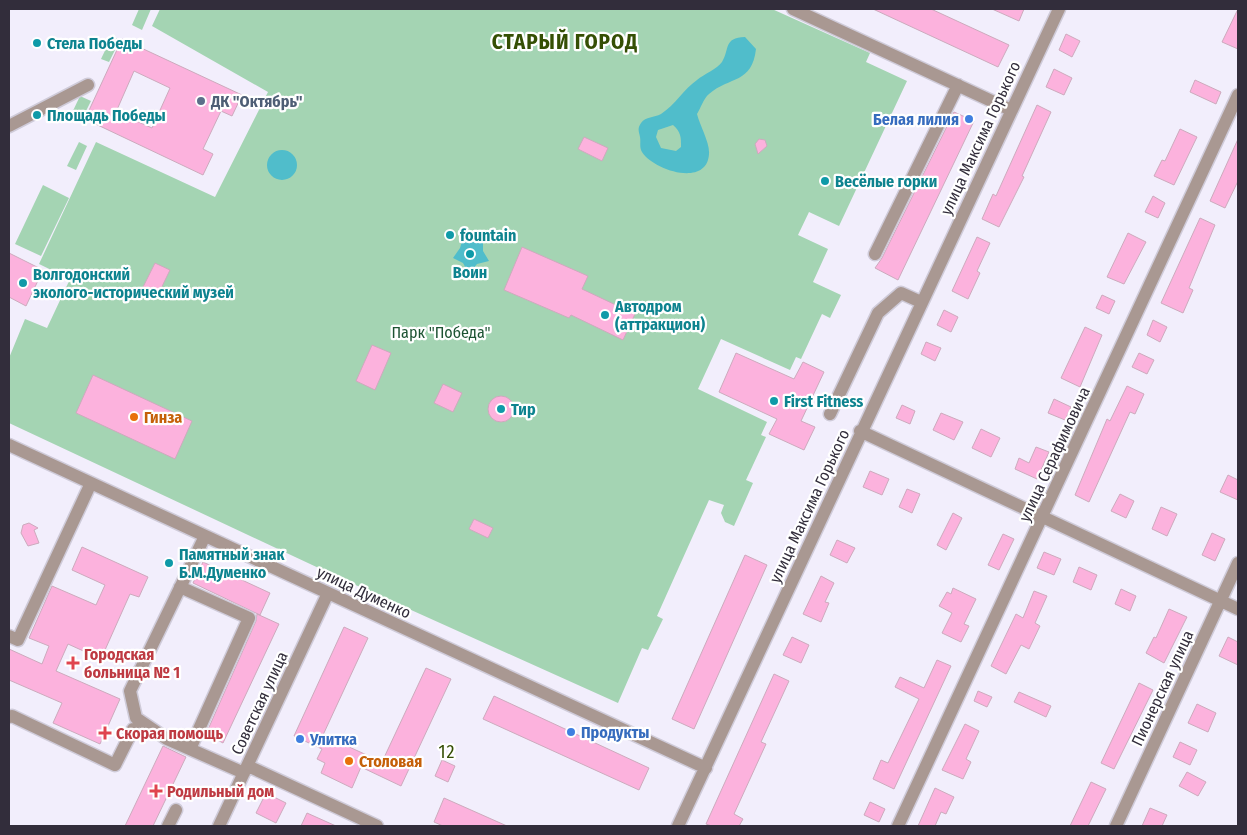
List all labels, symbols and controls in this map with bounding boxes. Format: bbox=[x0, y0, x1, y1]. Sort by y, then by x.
district label: СТАРЫЙ ГОРОД bbox=[492, 28, 638, 55]
place label: Стела Победы bbox=[47, 34, 142, 53]
marker: Стела Победы bbox=[31, 37, 43, 49]
street label: улица Максима Горького bbox=[936, 58, 1024, 218]
place label: ДК "Октябрь" bbox=[210, 92, 303, 111]
marker: ДК "Октябрь" bbox=[195, 95, 207, 107]
place label: Площадь Победы bbox=[47, 106, 166, 125]
marker: Площадь Победы bbox=[31, 109, 43, 121]
place label: Белая лилия bbox=[873, 110, 959, 129]
marker: Белая лилия bbox=[963, 113, 975, 125]
place label: Весёлые горки bbox=[835, 172, 937, 191]
marker: Весёлые горки bbox=[819, 175, 831, 187]
place label: fountain bbox=[460, 226, 516, 245]
marker: fountain bbox=[444, 229, 456, 241]
marker: Воин bbox=[464, 248, 476, 260]
place label: Воин bbox=[453, 263, 487, 282]
place label: Волгодонский эколого-исторический музей bbox=[33, 265, 234, 302]
marker: Волгодонский эколого-исторический музей bbox=[17, 277, 29, 289]
place label: Автодром (аттракцион) bbox=[614, 297, 705, 334]
marker: Автодром (аттракцион) bbox=[599, 309, 611, 321]
park label: Парк "Победа" bbox=[391, 323, 491, 342]
street label: улица Серафимовича bbox=[1015, 384, 1094, 525]
place label: First Fitness bbox=[784, 392, 863, 411]
marker: First Fitness bbox=[768, 395, 780, 407]
place label: Тир bbox=[511, 400, 536, 419]
marker: Тир bbox=[495, 403, 507, 415]
place label: Гинза bbox=[144, 408, 182, 427]
marker: Гинза bbox=[128, 411, 140, 423]
street label: улица Максима Горького bbox=[765, 426, 853, 586]
place label: Памятный знак Б.М.Думенко bbox=[179, 545, 286, 582]
marker: Памятный знак Б.М.Думенко bbox=[163, 557, 175, 569]
street label: улица Думенко bbox=[314, 562, 414, 623]
street label: Пионерская улица bbox=[1127, 627, 1198, 749]
place label: Городская больница № 1 bbox=[84, 645, 180, 682]
street label: Советская улица bbox=[227, 648, 292, 758]
marker: Городская больница № 1 bbox=[66, 656, 80, 670]
place label: Продукты bbox=[581, 723, 649, 742]
place label: Скорая помощь bbox=[116, 724, 223, 743]
marker: Скорая помощь bbox=[98, 726, 112, 740]
marker: Продукты bbox=[565, 726, 577, 738]
place label: Улитка bbox=[309, 730, 357, 749]
marker: Улитка bbox=[294, 733, 306, 745]
district label: 12 bbox=[439, 741, 455, 763]
place label: Столовая bbox=[359, 752, 422, 771]
marker: Столовая bbox=[343, 755, 355, 767]
place label: Родильный дом bbox=[167, 782, 274, 801]
marker: Родильный дом bbox=[149, 784, 163, 798]

